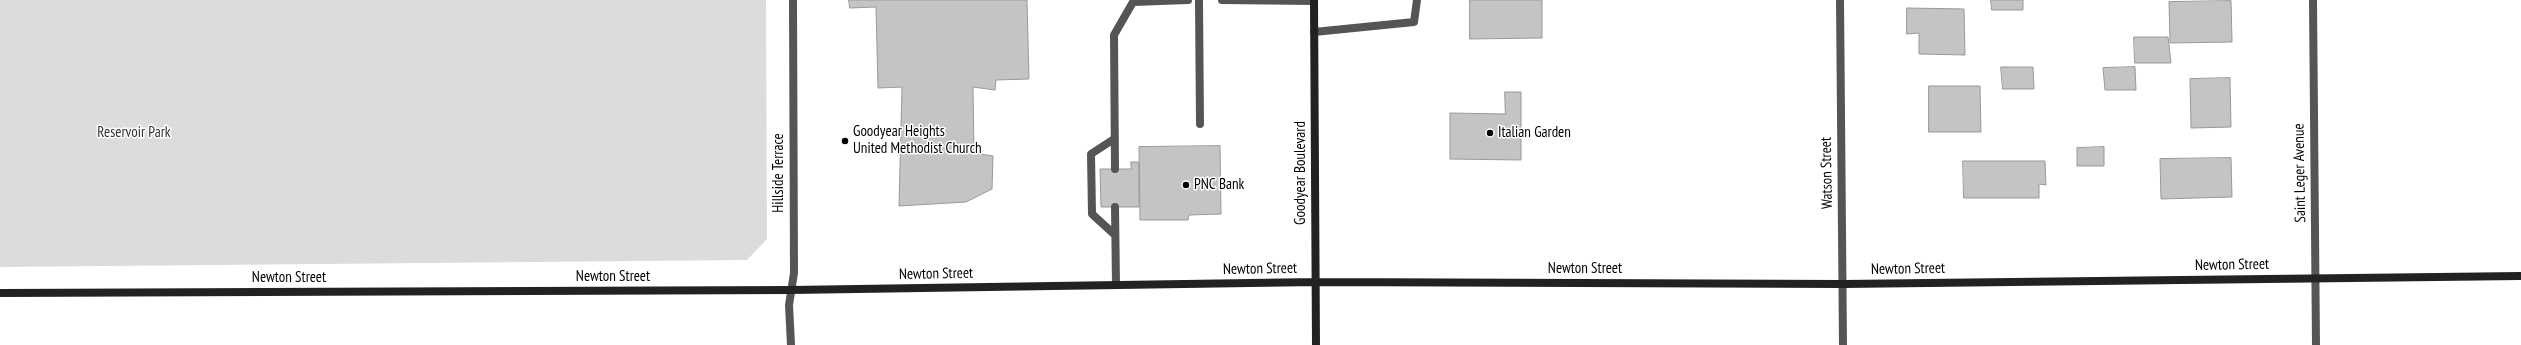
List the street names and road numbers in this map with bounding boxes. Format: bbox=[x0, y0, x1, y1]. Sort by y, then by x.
street label: Goodyear Boulevard bbox=[1292, 121, 1310, 225]
street label: Saint Leger Avenue bbox=[2290, 123, 2310, 223]
street label: Hillside Terrace bbox=[770, 133, 788, 213]
street label: Watson Street bbox=[1817, 137, 1837, 209]
street label: Newton Street bbox=[2195, 255, 2269, 275]
street label: Newton Street bbox=[1223, 259, 1297, 279]
street label: Newton Street bbox=[1871, 259, 1945, 279]
street label: Newton Street bbox=[1548, 260, 1622, 278]
street label: Newton Street bbox=[899, 264, 973, 284]
street label: Newton Street bbox=[576, 268, 650, 286]
street label: Newton Street bbox=[252, 269, 326, 287]

